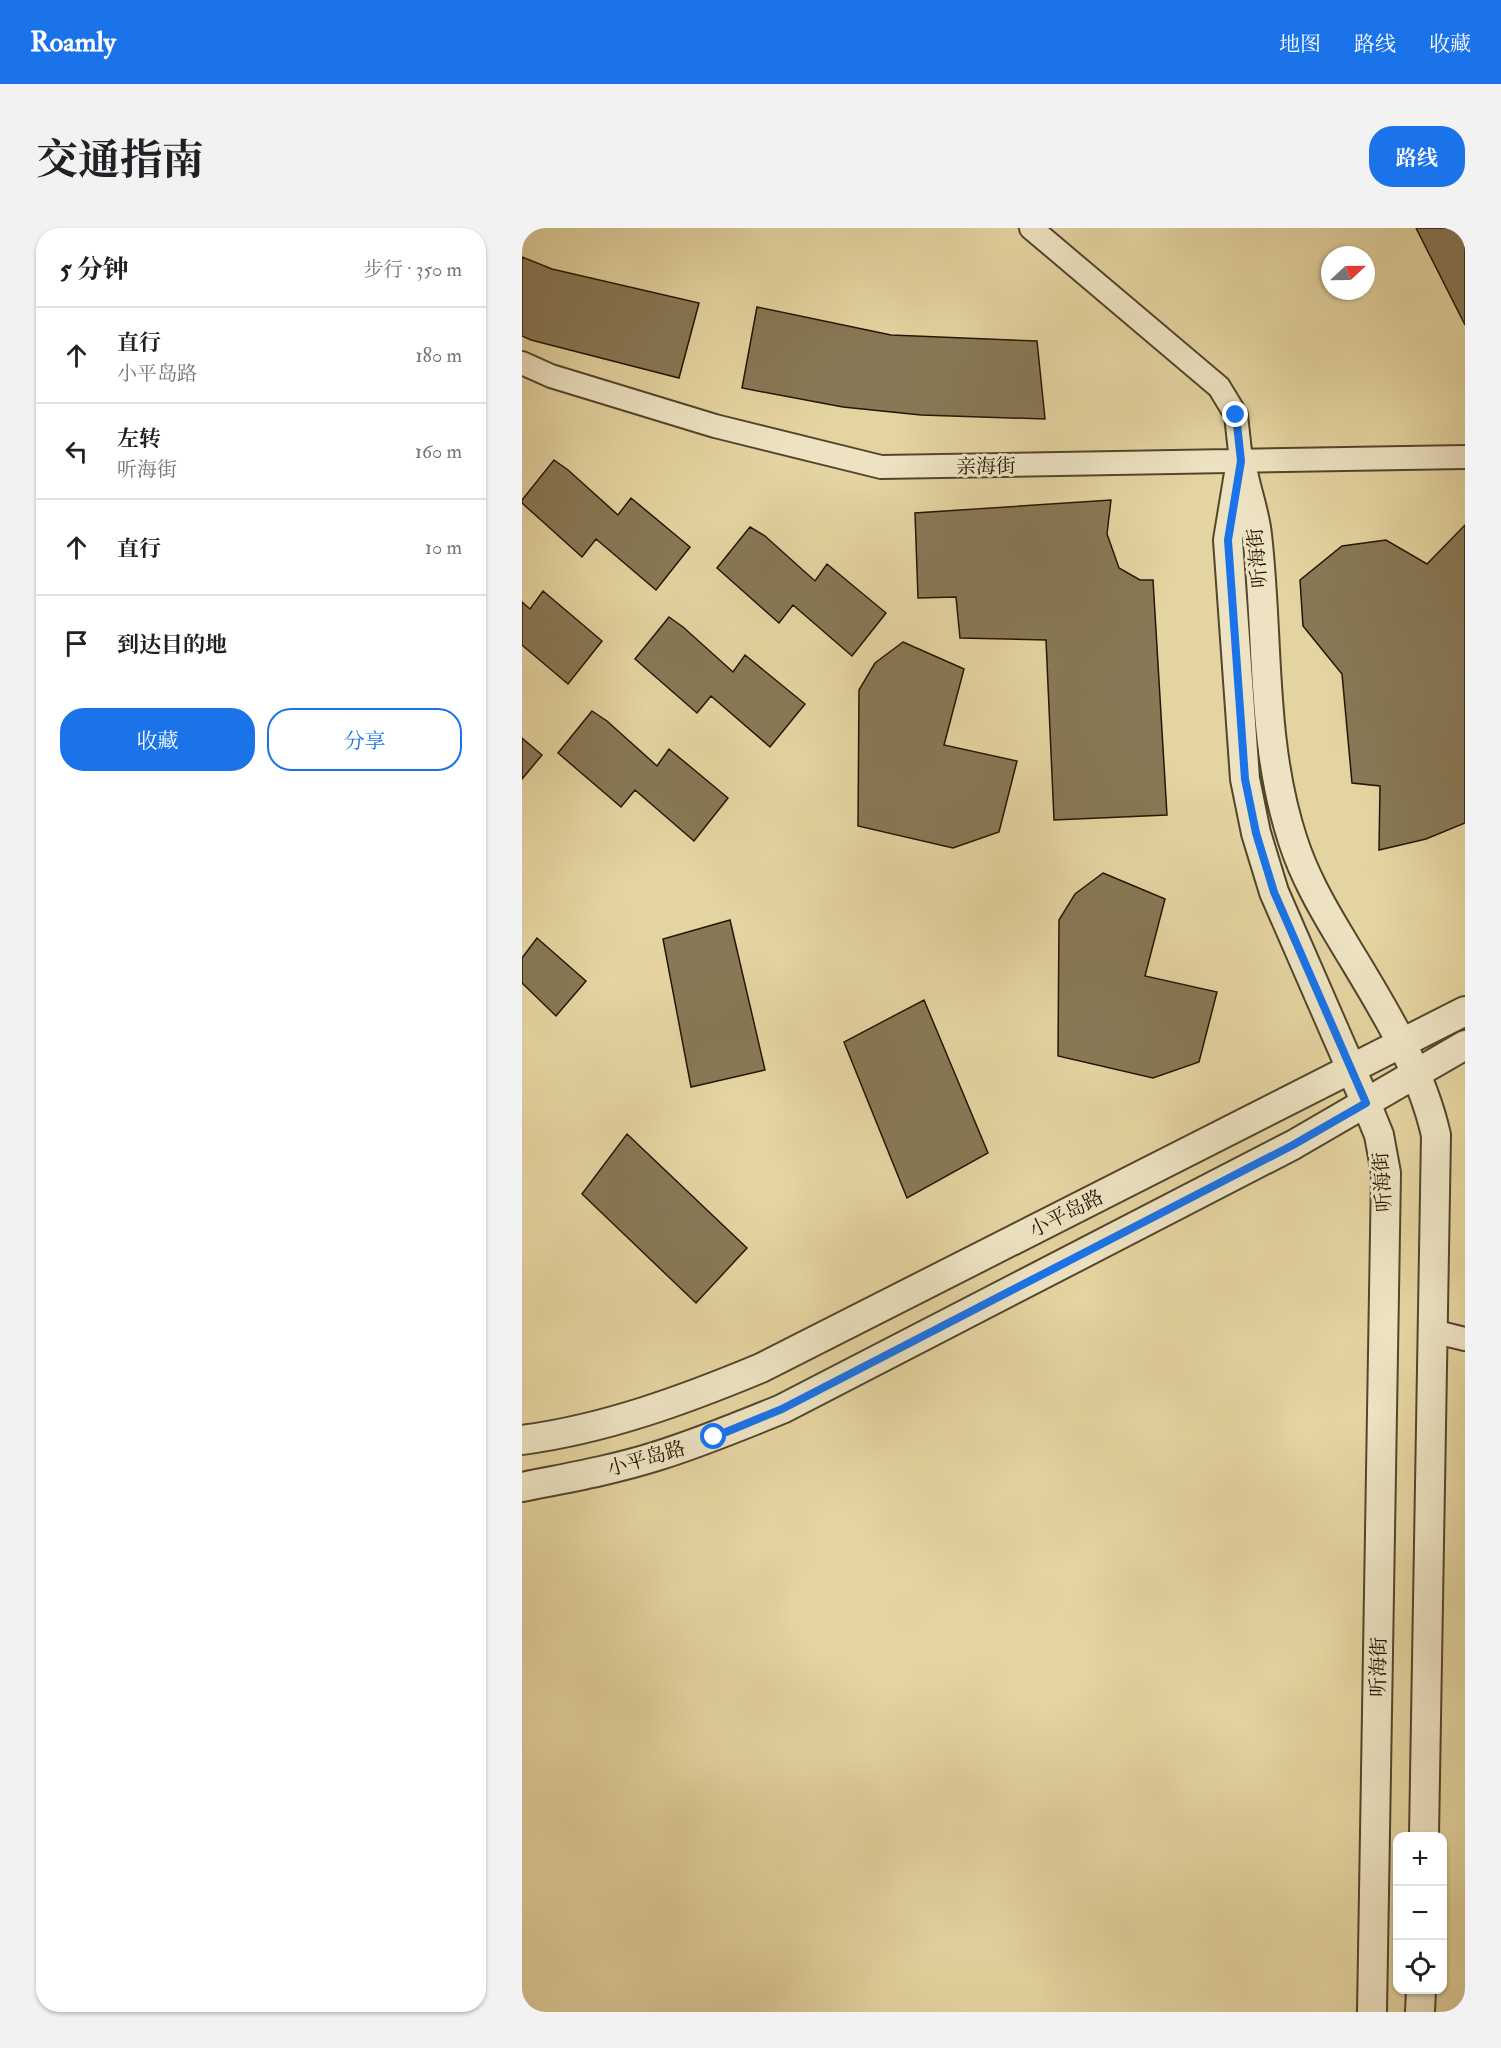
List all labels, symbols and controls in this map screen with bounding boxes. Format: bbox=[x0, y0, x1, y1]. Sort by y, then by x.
text: Roamly bbox=[30, 25, 116, 60]
text: 地图 bbox=[1279, 31, 1321, 58]
text: 路线 bbox=[1354, 31, 1396, 58]
text: 收藏 bbox=[1429, 31, 1471, 58]
button: 路线 bbox=[1369, 126, 1465, 187]
text: 交通指南 bbox=[36, 135, 204, 187]
north arrow bbox=[1321, 246, 1375, 300]
text: 5 分钟 bbox=[60, 254, 129, 286]
text: 步行 · 350 m bbox=[363, 257, 462, 282]
text: 直行 bbox=[117, 329, 161, 357]
icon: ahead bbox=[60, 339, 93, 372]
text: 180 m bbox=[415, 343, 462, 368]
text: 小平岛路 bbox=[117, 361, 197, 386]
route end bbox=[1222, 401, 1248, 427]
text: 左转 bbox=[117, 425, 161, 453]
icon: left bbox=[60, 435, 93, 468]
text: 160 m bbox=[415, 439, 462, 464]
street label: 亲海街 bbox=[956, 453, 1016, 480]
text: 听海街 bbox=[117, 457, 177, 482]
street label: 听海街 bbox=[1242, 527, 1273, 589]
icon: ahead bbox=[60, 531, 93, 564]
text: 直行 bbox=[117, 535, 161, 563]
text: 10 m bbox=[425, 535, 462, 560]
icon: arrive bbox=[60, 627, 93, 660]
text: 到达目的地 bbox=[117, 631, 227, 659]
button: 收藏 bbox=[60, 708, 255, 771]
button: 分享 bbox=[267, 708, 462, 771]
street label: 听海街 bbox=[1368, 1151, 1397, 1213]
street label: 小平岛路 bbox=[1025, 1184, 1108, 1243]
route start bbox=[700, 1423, 726, 1449]
street label: 小平岛路 bbox=[604, 1435, 688, 1482]
street label: 听海街 bbox=[1365, 1637, 1392, 1697]
map controls bbox=[1393, 1832, 1447, 1994]
button: + bbox=[1393, 1832, 1447, 1886]
button: − bbox=[1393, 1886, 1447, 1940]
button: locate bbox=[1393, 1940, 1447, 1994]

